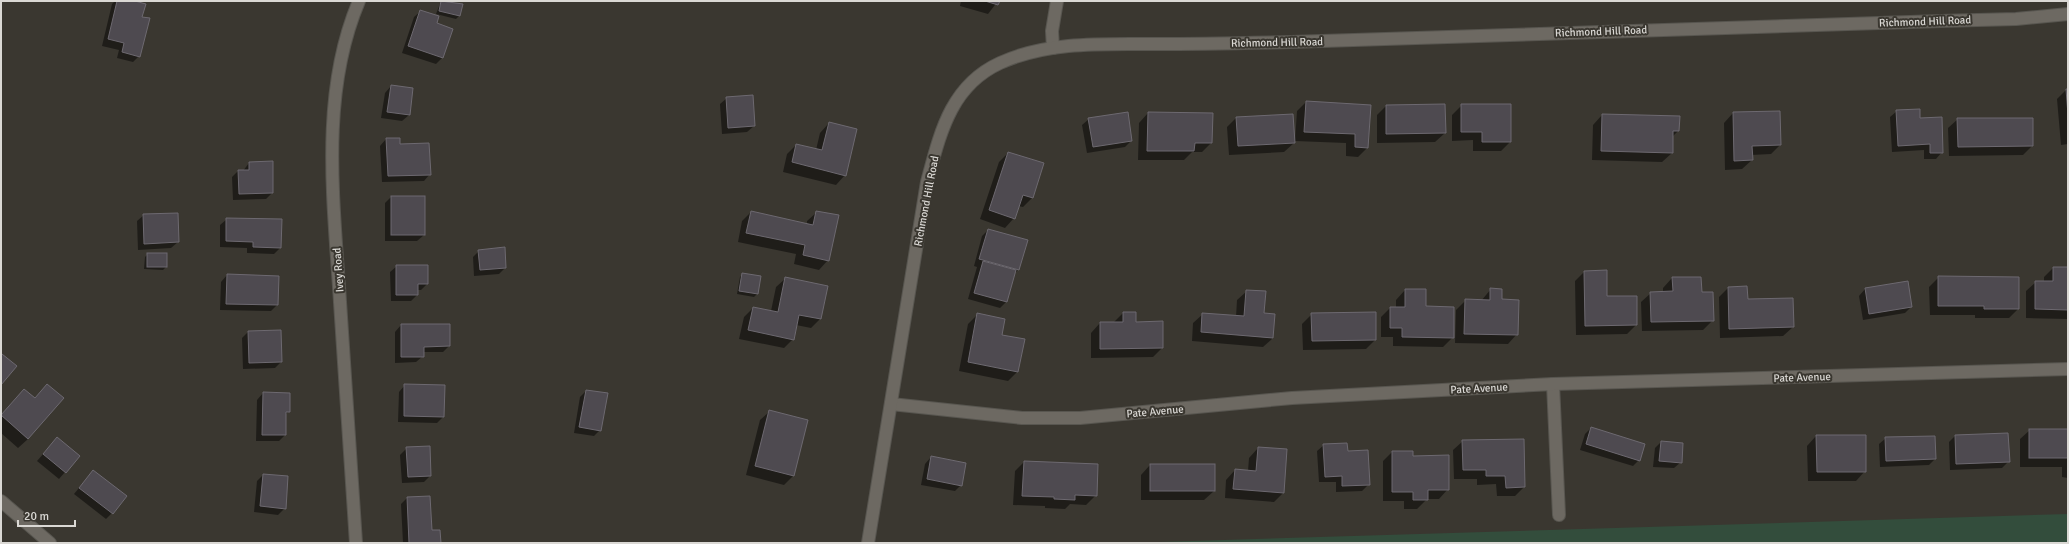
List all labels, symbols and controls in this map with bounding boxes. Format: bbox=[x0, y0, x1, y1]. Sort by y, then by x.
street label: Richmond Hill Road bbox=[1879, 13, 1971, 30]
street label: Richmond Hill Road bbox=[1555, 23, 1647, 40]
street label: Richmond Hill Road bbox=[1231, 35, 1323, 50]
street label: Richmond Hill Road bbox=[911, 154, 942, 248]
street label: Ivey Road bbox=[330, 247, 347, 293]
street label: Pate Avenue bbox=[1773, 370, 1831, 385]
street label: Pate Avenue bbox=[1450, 381, 1508, 396]
street label: Pate Avenue bbox=[1126, 403, 1184, 420]
scale bar bbox=[18, 502, 75, 528]
text: 20 m bbox=[24, 509, 49, 524]

